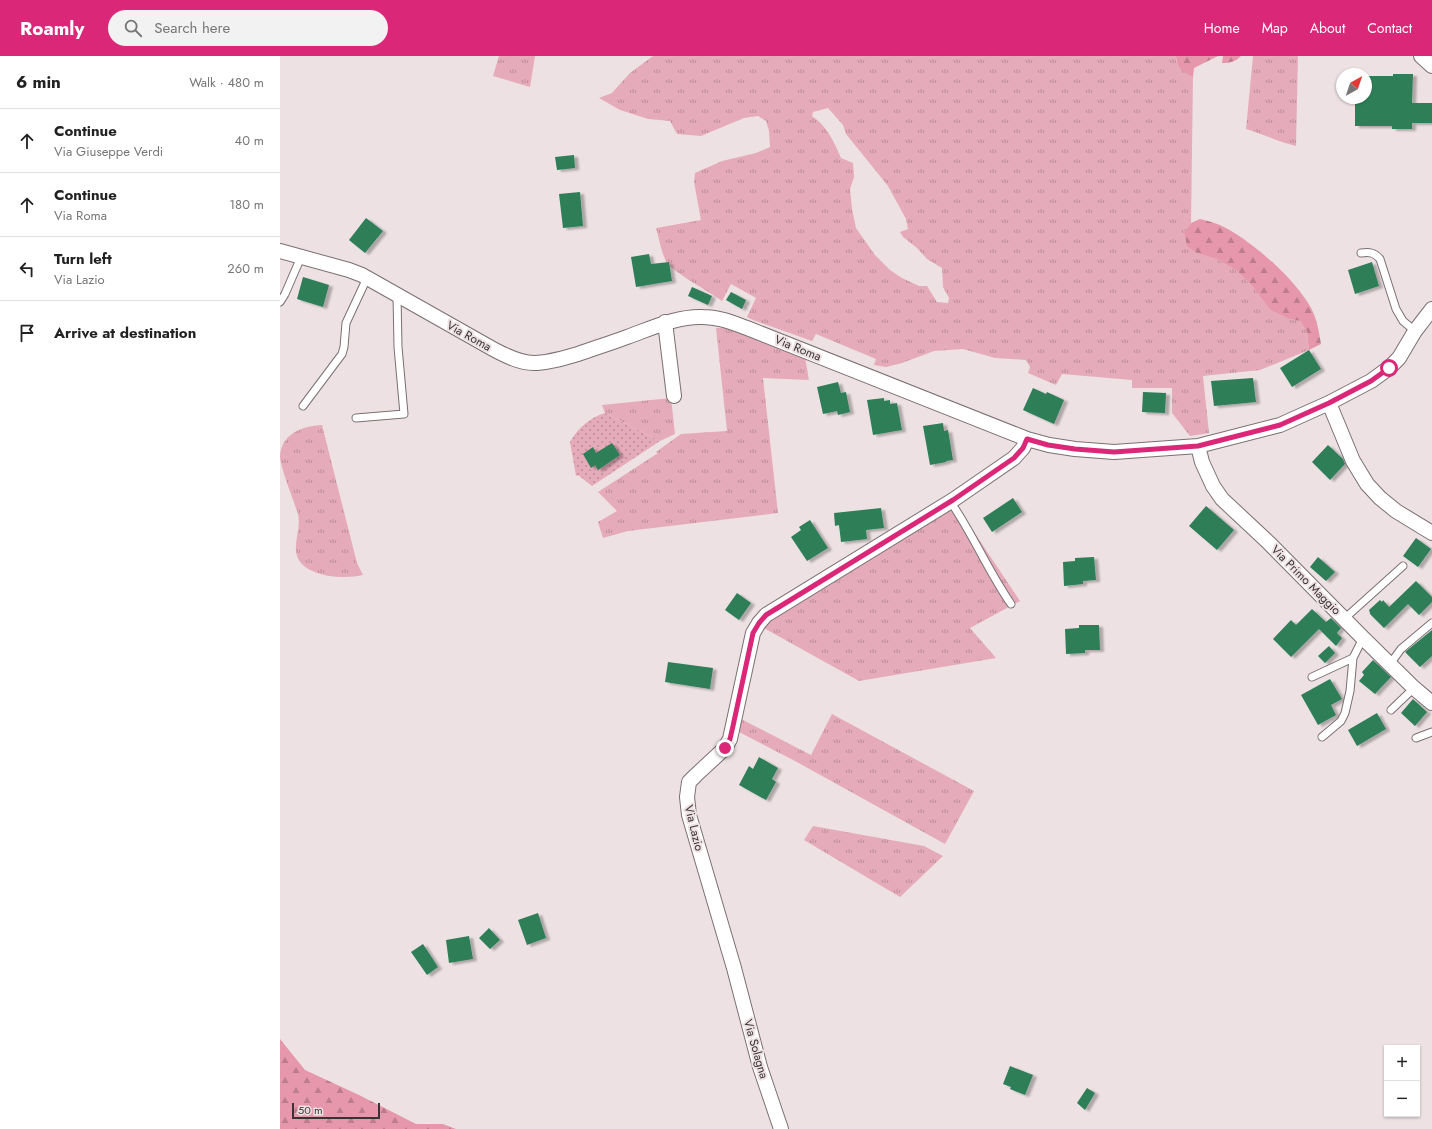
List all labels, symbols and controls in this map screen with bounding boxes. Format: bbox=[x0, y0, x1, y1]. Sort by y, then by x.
search box bbox=[108, 10, 388, 46]
text: Roamly bbox=[20, 15, 84, 42]
icon: search bbox=[122, 17, 144, 39]
text: Search here bbox=[154, 17, 230, 39]
text: Home bbox=[1204, 18, 1240, 38]
text: Map bbox=[1262, 18, 1288, 38]
text: About bbox=[1310, 18, 1345, 38]
text: Contact bbox=[1367, 18, 1412, 38]
north arrow bbox=[1336, 68, 1372, 104]
text: 6 min bbox=[16, 70, 61, 94]
text: Walk · 480 m bbox=[189, 73, 264, 92]
text: Continue bbox=[54, 120, 117, 142]
icon: ahead bbox=[16, 130, 38, 152]
text: 40 m bbox=[235, 131, 264, 150]
text: Via Giuseppe Verdi bbox=[54, 142, 163, 161]
text: Continue bbox=[54, 184, 117, 206]
icon: ahead bbox=[16, 194, 38, 216]
text: 180 m bbox=[229, 195, 264, 214]
text: Via Roma bbox=[54, 206, 107, 225]
text: Turn left bbox=[54, 248, 112, 270]
icon: left bbox=[16, 258, 38, 280]
text: 260 m bbox=[227, 259, 264, 278]
text: Via Lazio bbox=[54, 270, 105, 289]
street label: Via Roma bbox=[443, 316, 495, 356]
icon: arrive bbox=[16, 322, 38, 344]
text: Arrive at destination bbox=[54, 322, 196, 344]
street label: Via Roma bbox=[772, 331, 824, 366]
route start bbox=[1380, 359, 1398, 377]
street label: Via Primo Maggio bbox=[1267, 541, 1345, 619]
route end bbox=[716, 739, 734, 757]
street label: Via Lazio bbox=[680, 803, 708, 853]
street label: Via Solagna bbox=[739, 1017, 773, 1081]
map controls bbox=[1384, 1045, 1420, 1117]
button: + bbox=[1384, 1045, 1420, 1081]
button: − bbox=[1384, 1081, 1420, 1117]
scale bar bbox=[292, 1101, 380, 1120]
text: 50 m bbox=[298, 1102, 323, 1118]

